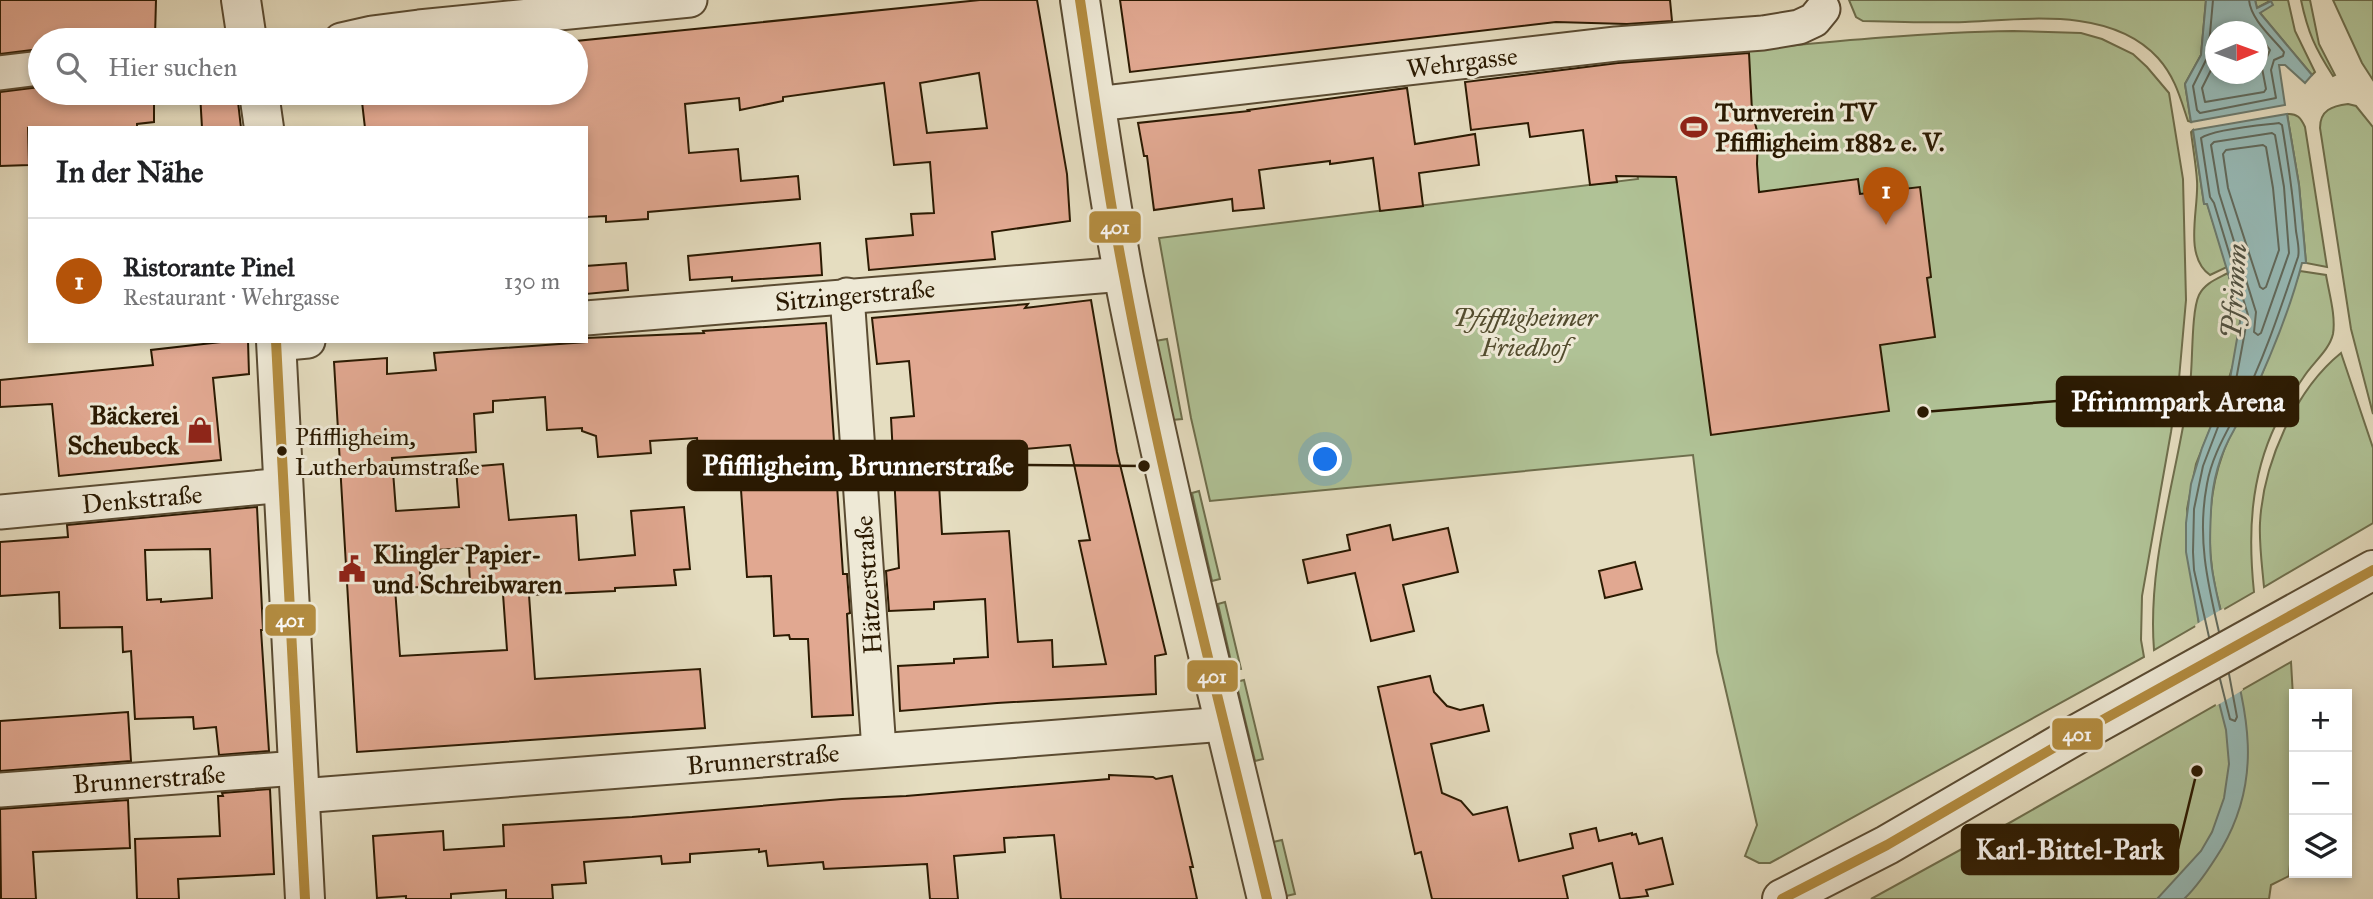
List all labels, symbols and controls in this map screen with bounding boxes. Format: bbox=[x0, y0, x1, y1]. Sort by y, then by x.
north arrow bbox=[2205, 21, 2268, 84]
search box bbox=[28, 28, 588, 105]
street label: Wehrgasse bbox=[1405, 39, 1519, 85]
icon: search bbox=[52, 48, 90, 86]
text: Hier suchen bbox=[108, 51, 237, 83]
place label: Turnverein TV Pfiffligheim 1882 e. V. bbox=[1714, 96, 1944, 159]
sports icon: Turnverein TV Pfiffligheim 1882 e. V. bbox=[1679, 112, 1709, 142]
text: In der Nähe bbox=[56, 154, 204, 190]
pin: 1 bbox=[1863, 167, 1909, 225]
line badge: 401 bbox=[1088, 210, 1142, 244]
text: 401 bbox=[1101, 216, 1130, 240]
water label: Pfrimm bbox=[2213, 242, 2255, 340]
text: Ristorante Pinel bbox=[123, 251, 295, 283]
text: 1 bbox=[74, 267, 84, 295]
text: 130 m bbox=[504, 267, 560, 295]
street label: Sitzingerstraße bbox=[773, 272, 937, 318]
text: Restaurant · Wehrgasse bbox=[123, 283, 340, 311]
park label: Pfiffligheimer Friedhof bbox=[1453, 301, 1598, 363]
callout: Pfrimmpark Arena bbox=[2057, 377, 2298, 426]
text: Pfrimmpark Arena bbox=[2071, 384, 2286, 419]
place label: Bäckerei Scheubeck bbox=[68, 399, 180, 461]
shop icon: Bäckerei Scheubeck bbox=[185, 415, 215, 445]
place label: Pfiffligheim, Lutherbaumstraße bbox=[295, 422, 480, 482]
callout: Pfiffligheim, Brunnerstraße bbox=[688, 441, 1027, 490]
your location bbox=[1308, 442, 1342, 476]
marker: Pfiffligheim, Lutherbaumstraße bbox=[275, 444, 289, 458]
text: Pfiffligheim, Brunnerstraße bbox=[702, 448, 1014, 483]
street label: Denkstraße bbox=[80, 478, 204, 520]
street label: Hätzerstraße bbox=[847, 514, 889, 655]
place label: Klingler Papier- und Schreibwaren bbox=[372, 538, 562, 600]
public building icon: Klingler Papier- und Schreibwaren bbox=[337, 554, 367, 584]
line badge: 401 bbox=[264, 603, 317, 637]
text: 401 bbox=[276, 609, 305, 633]
line badge: 401 bbox=[1186, 659, 1239, 693]
text: 401 bbox=[1198, 665, 1227, 689]
map controls bbox=[2289, 689, 2352, 878]
button: + bbox=[2289, 689, 2352, 752]
line badge: 401 bbox=[2051, 717, 2104, 751]
text: 401 bbox=[2063, 723, 2092, 747]
street label: Brunnerstraße bbox=[685, 736, 841, 782]
button: − bbox=[2289, 752, 2352, 815]
street label: Brunnerstraße bbox=[71, 758, 227, 800]
button: layers bbox=[2289, 815, 2352, 878]
callout: Karl-Bittel-Park bbox=[1962, 825, 2178, 874]
text: Karl-Bittel-Park bbox=[1976, 832, 2165, 867]

